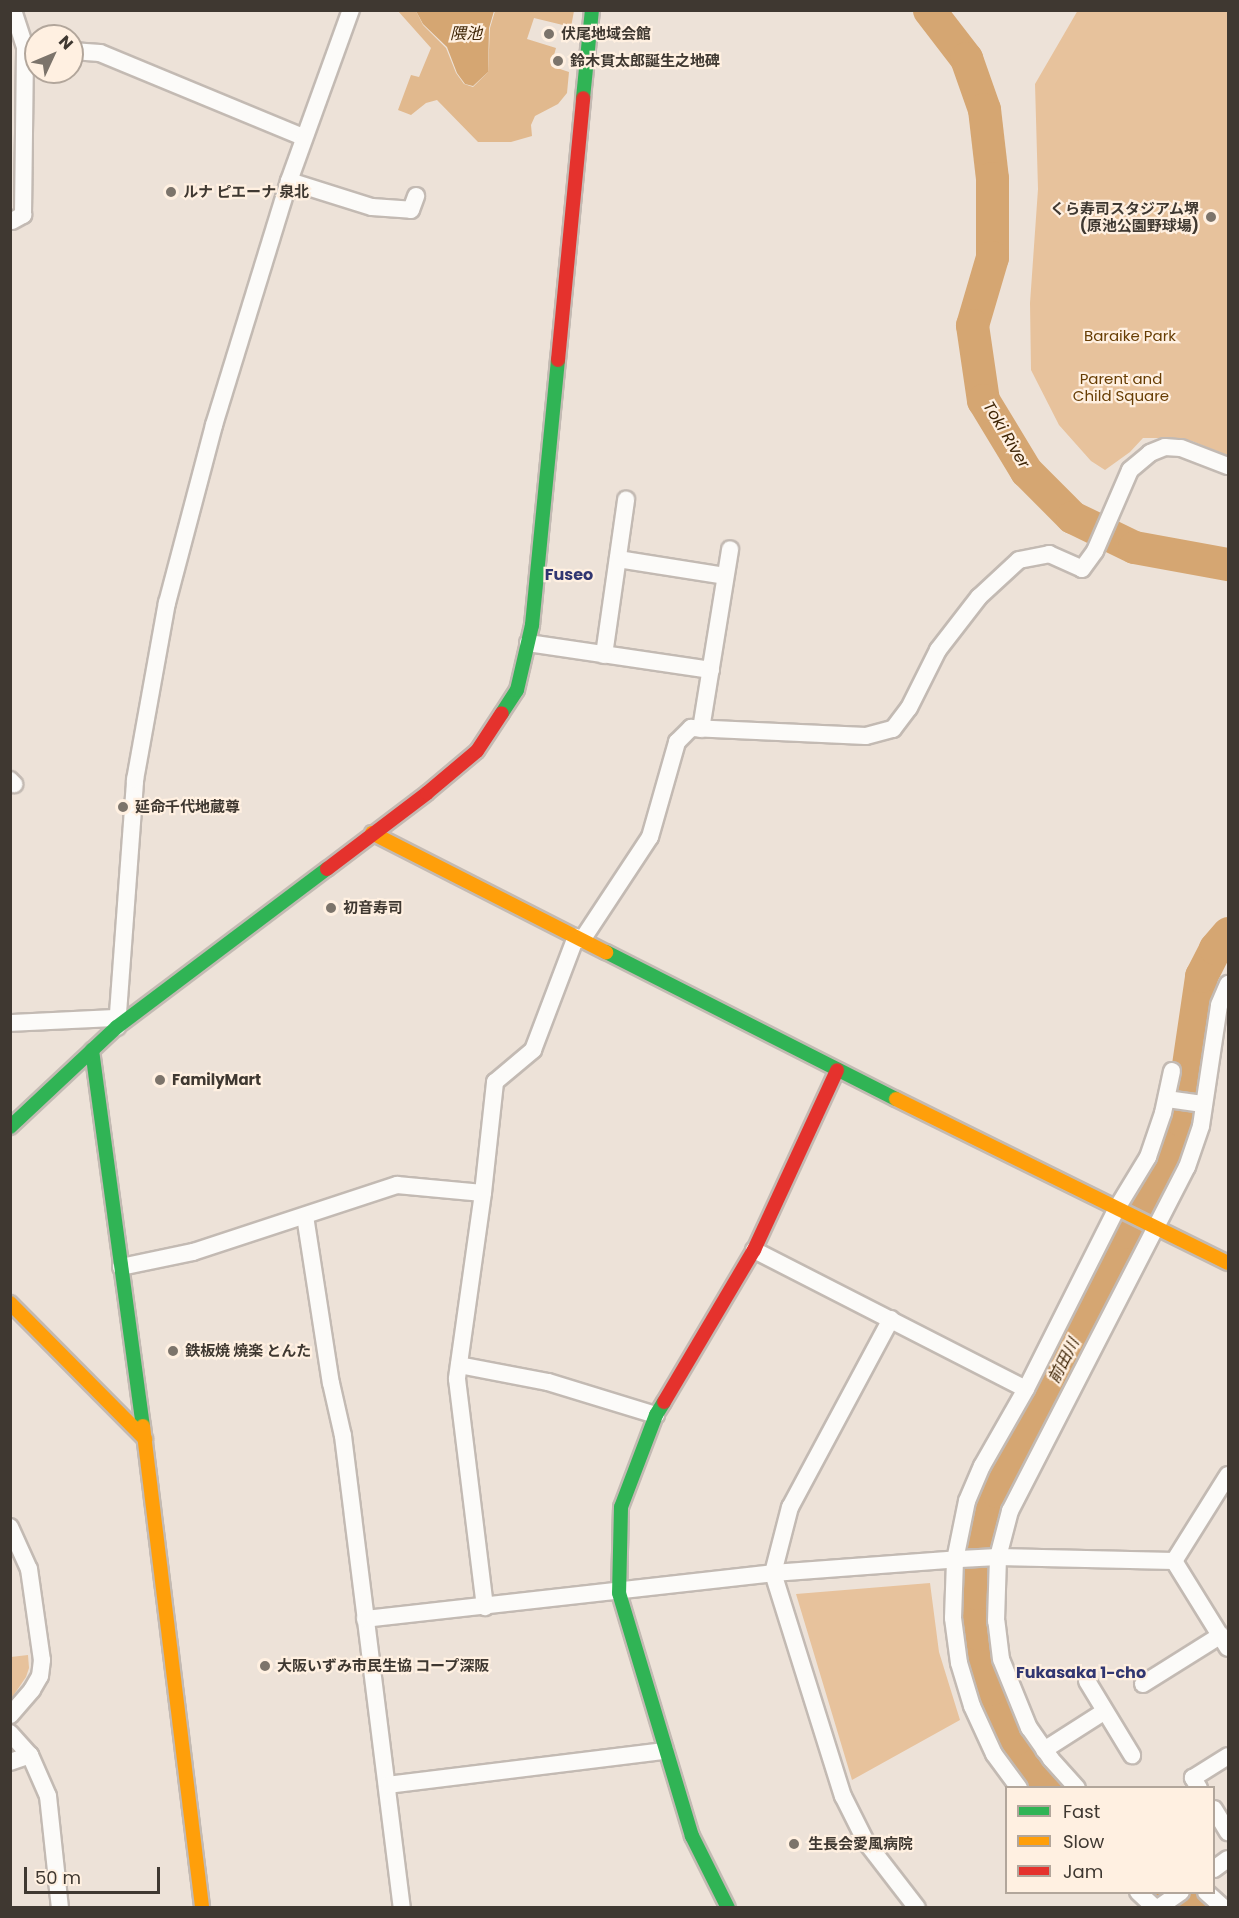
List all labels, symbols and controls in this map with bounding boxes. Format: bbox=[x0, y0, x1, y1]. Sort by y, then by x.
north arrow bbox=[24, 24, 84, 84]
water label: 隈池 bbox=[450, 24, 482, 44]
place label: 伏尾地域会館 bbox=[561, 25, 651, 43]
marker: 伏尾地域会館 bbox=[542, 27, 556, 41]
text: N bbox=[53, 30, 78, 55]
place label: 鈴木貫太郎誕生之地碑 bbox=[570, 52, 720, 70]
marker: 鈴木貫太郎誕生之地碑 bbox=[551, 54, 565, 68]
place label: ルナ ピエーナ 泉北 bbox=[183, 183, 309, 201]
marker: ルナ ピエーナ 泉北 bbox=[164, 185, 178, 199]
place label: くら寿司スタジアム堺 (原池公園野球場) bbox=[1049, 199, 1199, 234]
marker: くら寿司スタジアム堺 (原池公園野球場) bbox=[1204, 210, 1218, 224]
park label: Baraike Park bbox=[1084, 327, 1176, 345]
park label: Parent and Child Square bbox=[1073, 369, 1169, 404]
water label: Toki River bbox=[979, 398, 1033, 472]
district label: Fuseo bbox=[545, 565, 593, 585]
place label: 延命千代地蔵尊 bbox=[135, 798, 240, 816]
marker: 延命千代地蔵尊 bbox=[116, 800, 130, 814]
place label: 初音寿司 bbox=[343, 899, 403, 917]
marker: 初音寿司 bbox=[324, 901, 338, 915]
place label: FamilyMart bbox=[172, 1071, 261, 1089]
marker: FamilyMart bbox=[153, 1073, 167, 1087]
water label: 前田川 bbox=[1045, 1335, 1083, 1387]
place label: 鉄板焼 焼楽 とんた bbox=[185, 1342, 311, 1360]
marker: 鉄板焼 焼楽 とんた bbox=[166, 1344, 180, 1358]
place label: 大阪いずみ市民生協 コープ深阪 bbox=[277, 1657, 490, 1675]
marker: 大阪いずみ市民生協 コープ深阪 bbox=[258, 1659, 272, 1673]
district label: Fukasaka 1-cho bbox=[1016, 1663, 1146, 1683]
legend bbox=[1005, 1786, 1215, 1894]
text: Fast bbox=[1063, 1799, 1100, 1824]
text: Slow bbox=[1063, 1829, 1104, 1854]
marker: 生長会愛風病院 bbox=[785, 1835, 803, 1853]
place label: 生長会愛風病院 bbox=[808, 1835, 913, 1853]
scale bar bbox=[27, 1855, 164, 1893]
text: Jam bbox=[1063, 1859, 1103, 1884]
text: 50 m bbox=[35, 1865, 81, 1890]

